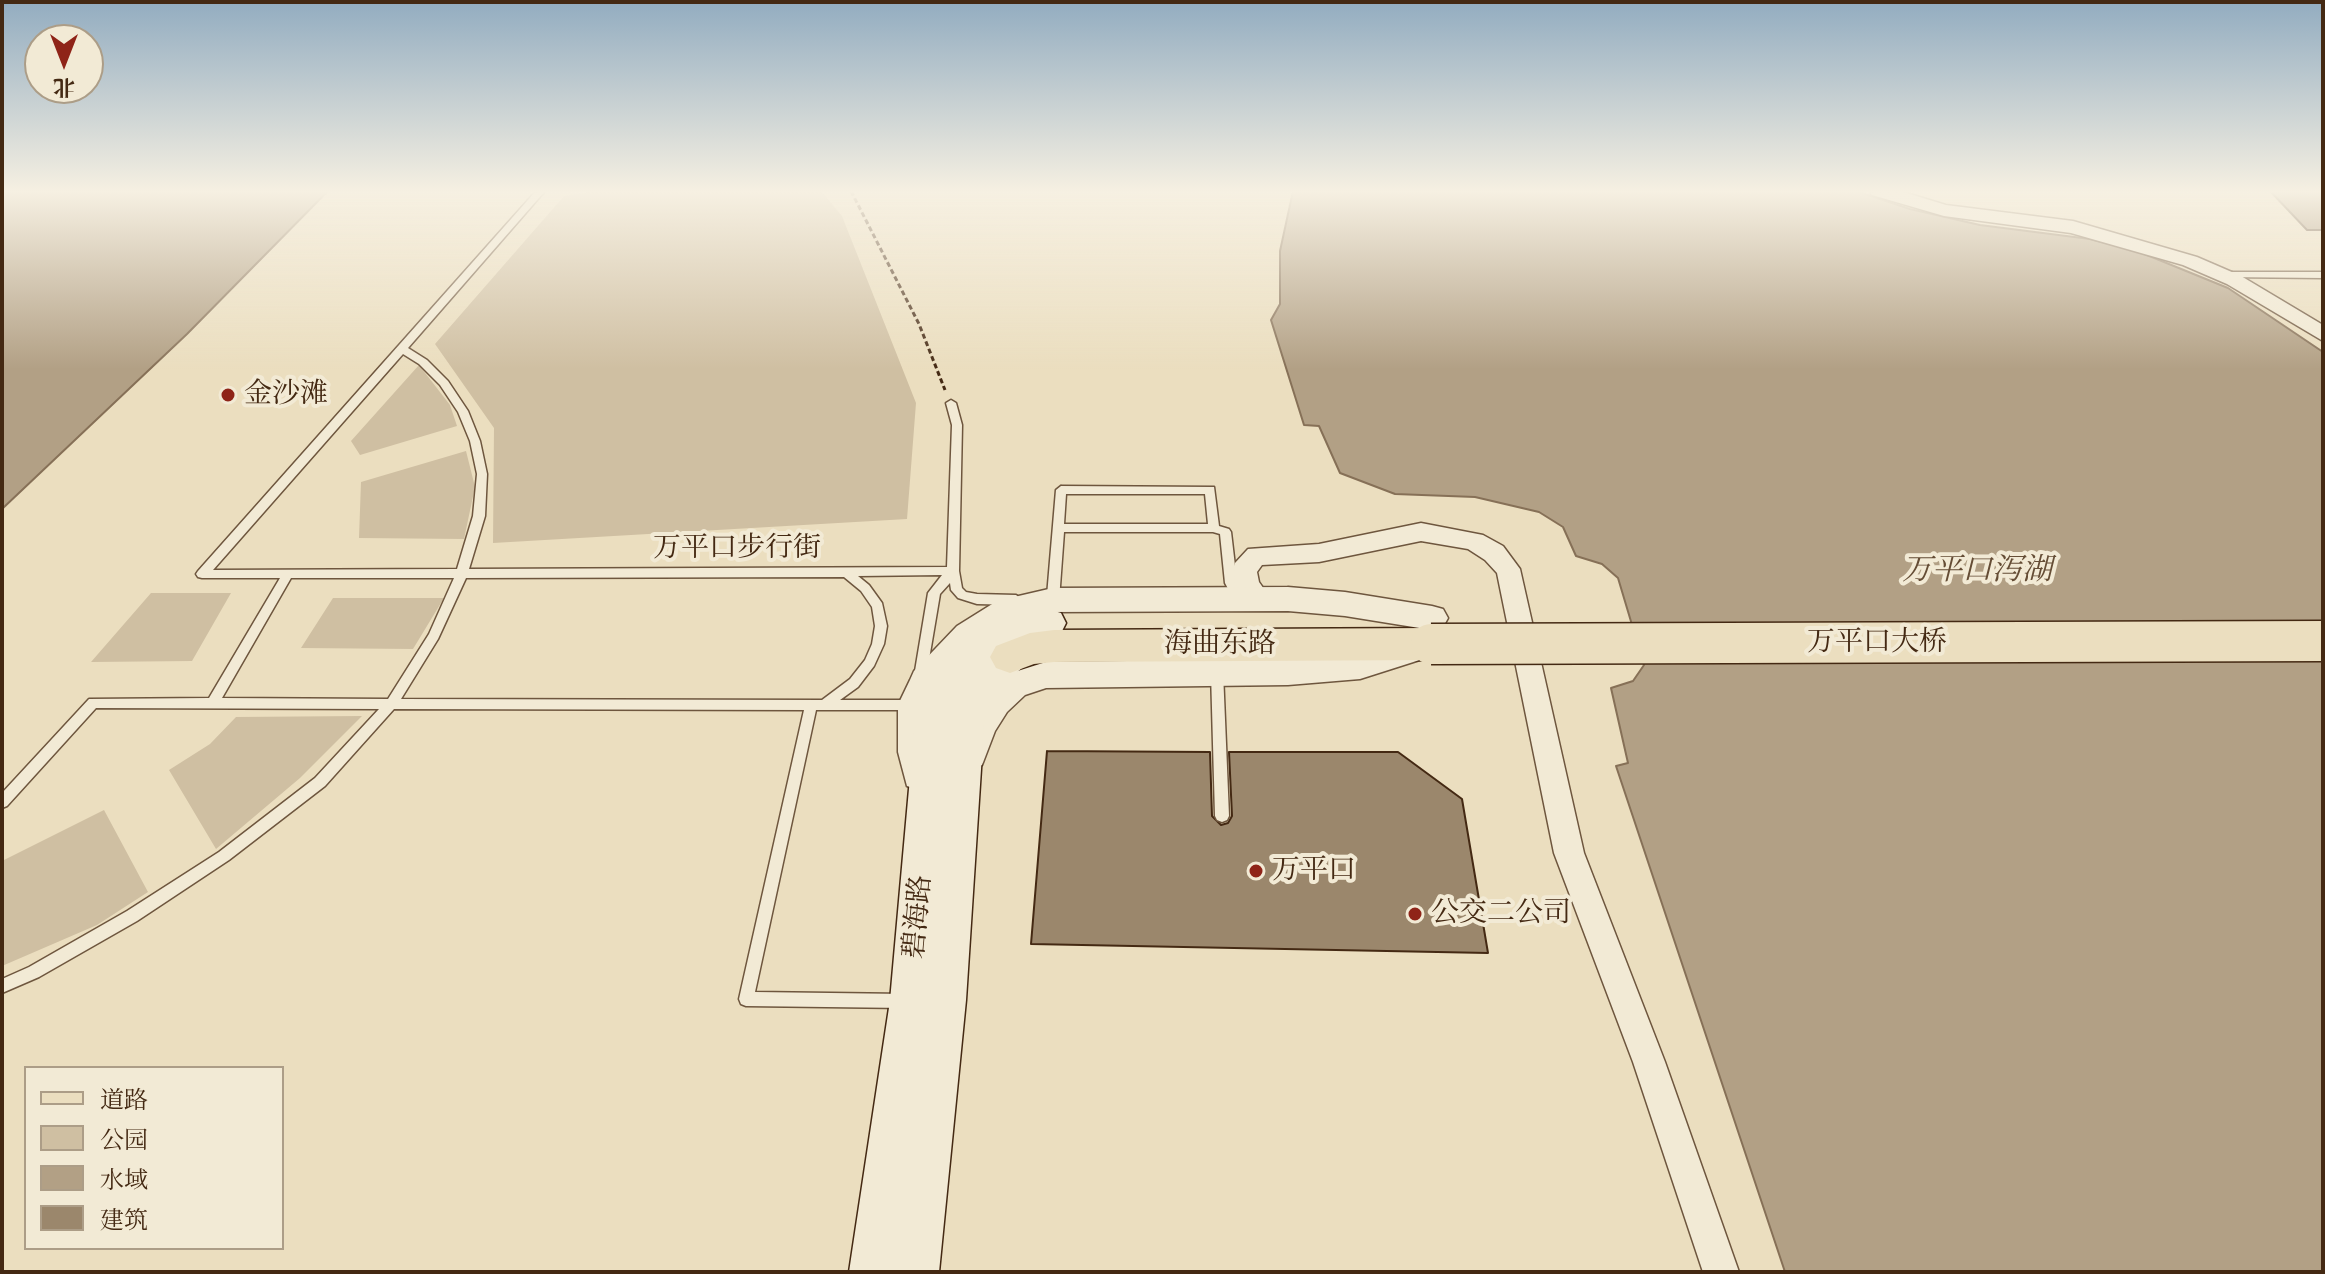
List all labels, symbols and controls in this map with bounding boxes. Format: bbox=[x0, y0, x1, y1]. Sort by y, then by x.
north arrow bbox=[24, 24, 104, 104]
text: 北 bbox=[53, 73, 75, 100]
place label: 金沙滩 bbox=[244, 378, 328, 412]
marker: 金沙滩 bbox=[219, 386, 237, 404]
street label: 万平口步行街 bbox=[653, 532, 821, 566]
water label: 万平口泻湖 bbox=[1902, 554, 2052, 590]
street label: 万平口大桥 bbox=[1807, 626, 1947, 660]
street label: 海曲东路 bbox=[1164, 628, 1276, 662]
place label: 万平口 bbox=[1272, 854, 1356, 888]
marker: 万平口 bbox=[1247, 862, 1265, 880]
street label: 碧海路 bbox=[899, 874, 939, 960]
place label: 公交二公司 bbox=[1431, 897, 1571, 931]
marker: 公交二公司 bbox=[1406, 905, 1424, 923]
legend bbox=[24, 1066, 284, 1250]
text: 道路 bbox=[100, 1086, 148, 1116]
text: 公园 bbox=[100, 1126, 148, 1156]
text: 水域 bbox=[100, 1166, 148, 1196]
text: 建筑 bbox=[100, 1206, 148, 1236]

